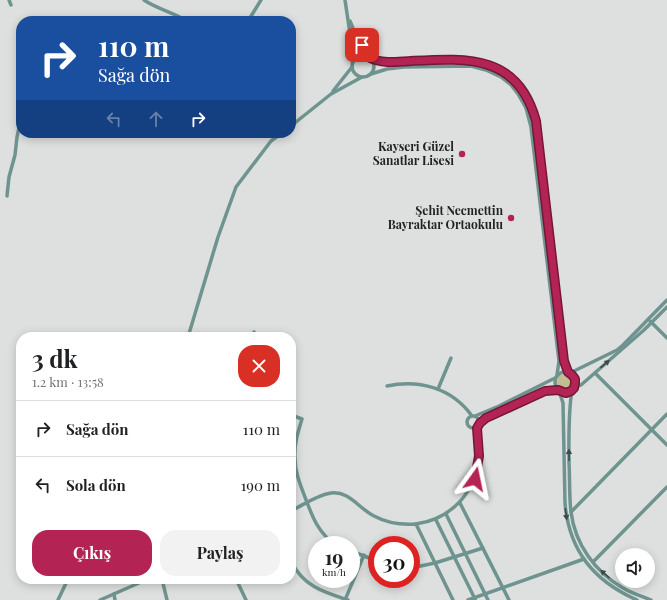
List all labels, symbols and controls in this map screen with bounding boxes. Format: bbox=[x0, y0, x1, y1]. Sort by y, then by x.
text: 110 m bbox=[98, 27, 169, 64]
pin bbox=[345, 28, 379, 62]
icon: right bbox=[32, 32, 84, 84]
icon: arrive bbox=[351, 34, 373, 56]
text: Sağa dön bbox=[98, 63, 170, 87]
icon: left bbox=[103, 108, 125, 130]
icon: ahead bbox=[145, 108, 167, 130]
icon: right bbox=[187, 108, 209, 130]
place label: Kayseri Güzel Sanatlar Lisesi bbox=[373, 138, 454, 168]
marker: Kayseri Güzel Sanatlar Lisesi bbox=[457, 149, 467, 159]
place label: Şehit Necmettin Bayraktar Ortaokulu bbox=[388, 202, 504, 232]
marker: Şehit Necmettin Bayraktar Ortaokulu bbox=[506, 213, 516, 223]
text: 3 dk bbox=[32, 342, 78, 374]
button: close bbox=[238, 345, 280, 387]
one-way arrow bbox=[599, 360, 610, 369]
text: 1.2 km · 13:58 bbox=[32, 373, 104, 390]
icon: right bbox=[32, 418, 54, 440]
text: Sağa dön bbox=[66, 419, 129, 439]
text: 110 m bbox=[243, 419, 280, 439]
one-way arrow bbox=[566, 448, 572, 461]
position arrow bbox=[454, 458, 496, 500]
icon: left bbox=[32, 474, 54, 496]
text: Sola dön bbox=[66, 475, 126, 495]
text: 190 m bbox=[241, 475, 280, 495]
one-way arrow bbox=[563, 508, 569, 520]
button: Çıkış bbox=[32, 530, 152, 576]
button: Paylaş bbox=[160, 530, 280, 576]
speed limit sign: 30 bbox=[368, 536, 420, 588]
text: 19 bbox=[325, 543, 343, 570]
map controls bbox=[615, 548, 655, 588]
button: sound bbox=[615, 548, 655, 588]
text: km/h bbox=[322, 565, 346, 579]
one-way arrow bbox=[600, 570, 610, 579]

